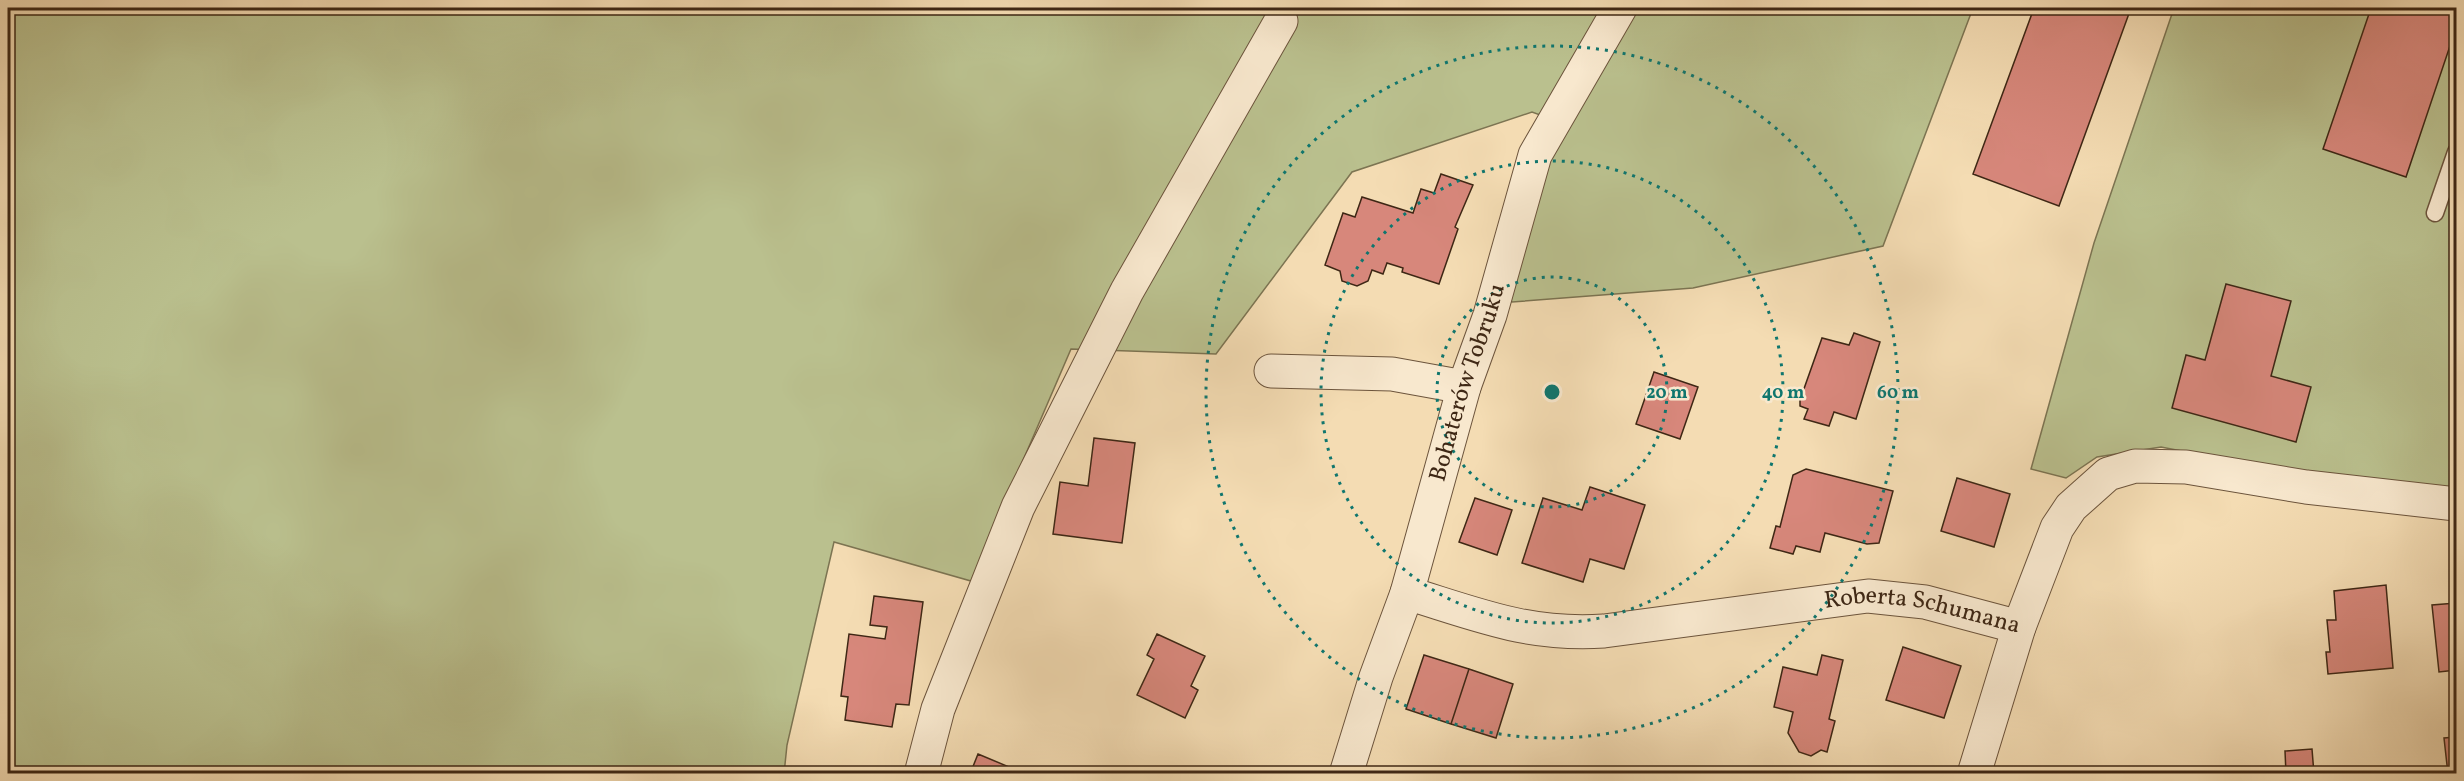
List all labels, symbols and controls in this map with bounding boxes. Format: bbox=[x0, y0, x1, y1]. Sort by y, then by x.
street label: Bohaterów Tobruku bbox=[1422, 280, 1515, 486]
text: 20 m bbox=[1646, 381, 1688, 406]
text: 40 m bbox=[1762, 381, 1804, 406]
text: 60 m bbox=[1877, 381, 1919, 406]
centre of rings bbox=[1542, 382, 1562, 402]
street label: Roberta Schumana bbox=[1822, 579, 2024, 644]

